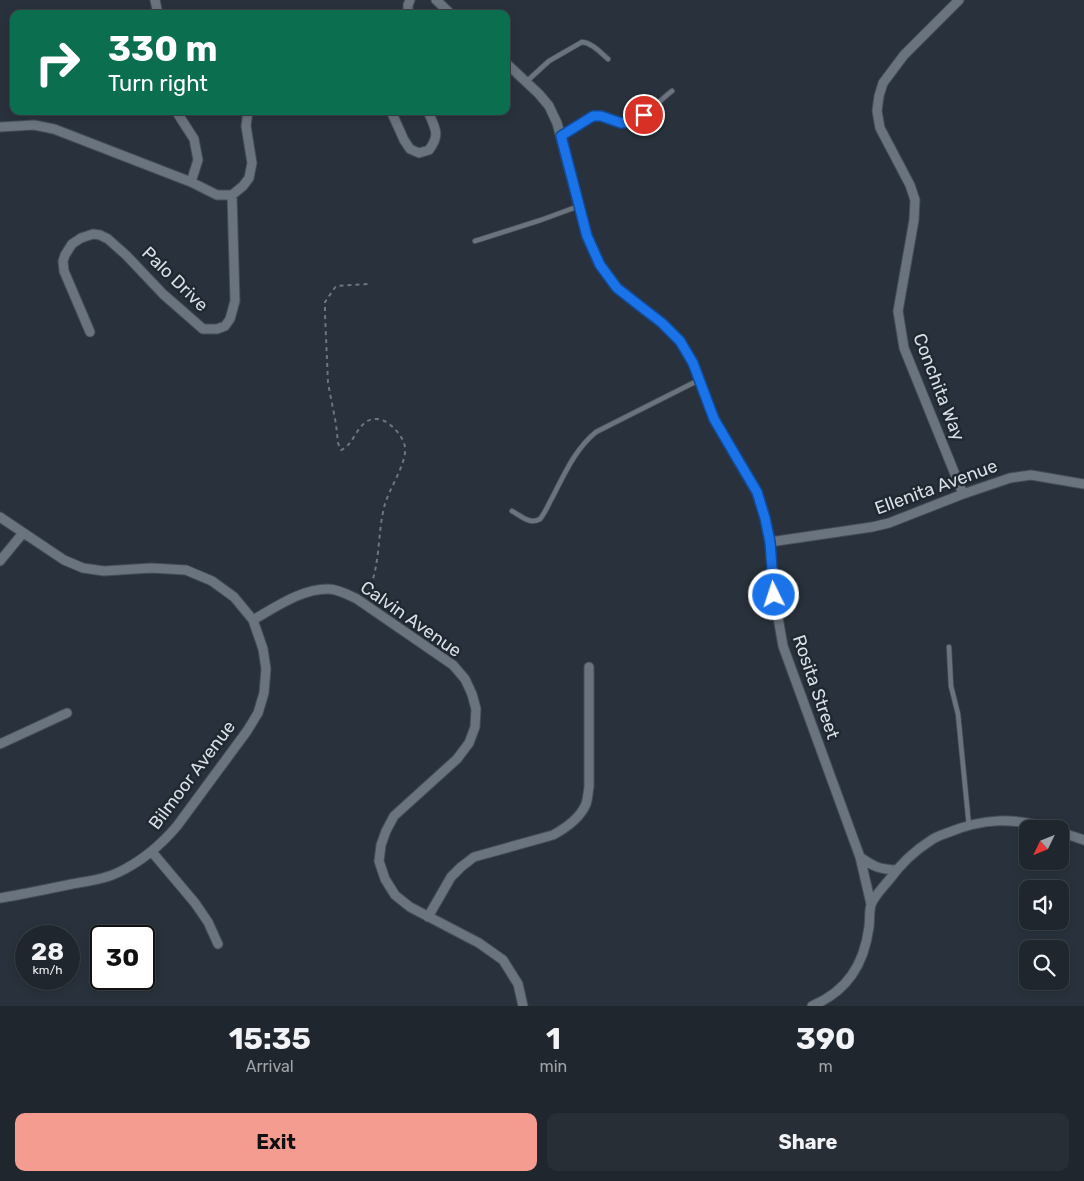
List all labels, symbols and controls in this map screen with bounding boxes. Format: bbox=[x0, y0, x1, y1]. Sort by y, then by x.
text: 330 m bbox=[108, 28, 217, 70]
icon: right bbox=[25, 30, 90, 95]
text: Turn right bbox=[108, 70, 208, 97]
pin bbox=[623, 94, 665, 136]
icon: arrive bbox=[630, 101, 658, 129]
street label: Palo Drive bbox=[137, 242, 213, 316]
street label: Conchita Way bbox=[908, 330, 970, 444]
street label: Ellenita Avenue bbox=[872, 455, 1000, 519]
position arrow bbox=[747, 568, 799, 620]
street label: Calvin Avenue bbox=[356, 576, 466, 662]
street label: Rosita Street bbox=[788, 632, 844, 742]
street label: Bilmoor Avenue bbox=[144, 716, 240, 834]
north arrow bbox=[1019, 820, 1069, 870]
map controls bbox=[1019, 820, 1069, 990]
button: sound bbox=[1019, 880, 1069, 930]
speed limit sign: 30 bbox=[90, 925, 155, 990]
text: 28 bbox=[31, 937, 64, 966]
button: search bbox=[1019, 940, 1069, 990]
text: km/h bbox=[33, 963, 62, 977]
text: 15:35 bbox=[229, 1021, 311, 1057]
text: 1 bbox=[546, 1021, 561, 1057]
text: 390 bbox=[796, 1021, 855, 1057]
text: Arrival bbox=[246, 1057, 294, 1076]
text: min bbox=[539, 1057, 567, 1076]
text: m bbox=[819, 1057, 833, 1076]
button: Exit bbox=[15, 1113, 537, 1171]
button: Share bbox=[547, 1113, 1069, 1171]

